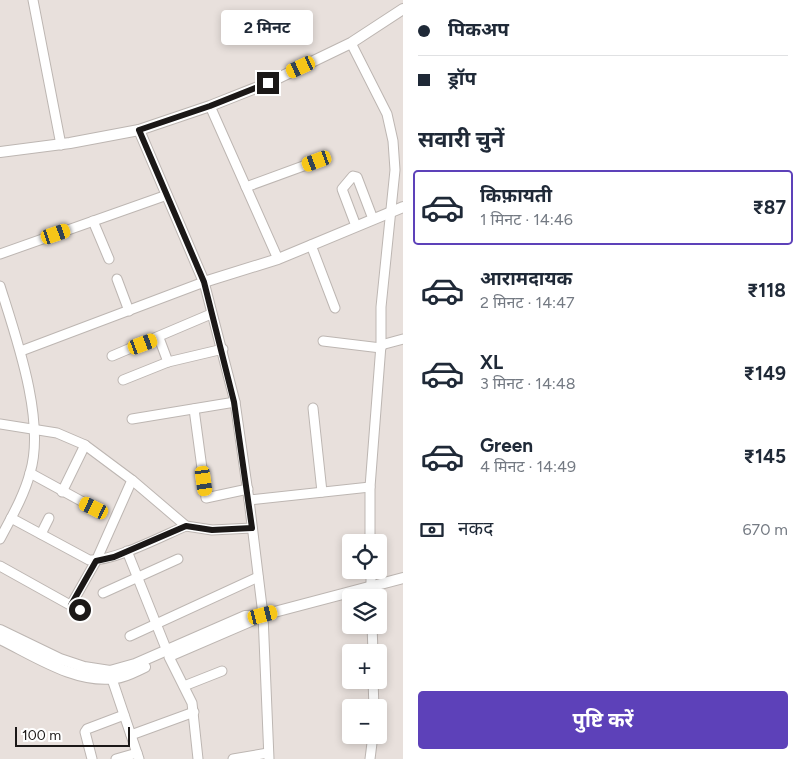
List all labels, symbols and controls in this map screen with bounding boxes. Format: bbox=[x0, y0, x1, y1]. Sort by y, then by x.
callout: 2 मिनट bbox=[222, 11, 314, 46]
text: 2 मिनट bbox=[244, 18, 290, 37]
text: पिकअप bbox=[448, 18, 509, 41]
car bbox=[284, 54, 317, 80]
text: ड्रॉप bbox=[448, 67, 476, 90]
route end bbox=[257, 72, 279, 94]
text: सवारी चुनें bbox=[418, 126, 504, 153]
car bbox=[300, 149, 333, 173]
text: किफ़ायती bbox=[480, 184, 552, 207]
icon: car bbox=[420, 185, 465, 230]
text: ₹87 bbox=[752, 196, 786, 219]
text: 1 मिनट · 14:46 bbox=[480, 210, 573, 229]
car bbox=[39, 222, 72, 246]
text: आरामदायक bbox=[480, 267, 572, 290]
icon: car bbox=[420, 268, 465, 313]
text: ₹118 bbox=[747, 279, 786, 302]
text: 2 मिनट · 14:47 bbox=[480, 293, 575, 312]
car bbox=[126, 332, 159, 356]
icon: car bbox=[420, 351, 465, 396]
text: XL bbox=[480, 351, 503, 374]
text: ₹149 bbox=[744, 362, 786, 385]
text: 3 मिनट · 14:48 bbox=[480, 374, 576, 393]
icon: car bbox=[420, 434, 465, 479]
text: Green bbox=[480, 434, 533, 457]
text: ₹145 bbox=[744, 445, 786, 468]
text: 4 मिनट · 14:49 bbox=[480, 457, 576, 476]
car bbox=[194, 465, 213, 497]
car bbox=[77, 495, 110, 521]
icon: cash bbox=[418, 516, 446, 544]
text: नकद bbox=[458, 517, 493, 540]
text: 670 m bbox=[743, 520, 788, 539]
map controls bbox=[342, 534, 387, 744]
button: locate bbox=[342, 534, 387, 579]
button: layers bbox=[342, 589, 387, 634]
route start bbox=[69, 599, 91, 621]
car bbox=[246, 604, 279, 626]
button: + bbox=[342, 644, 387, 689]
button: पुष्टि करें bbox=[418, 691, 788, 749]
button: − bbox=[342, 699, 387, 744]
scale bar bbox=[15, 724, 130, 747]
text: 100 m bbox=[22, 727, 61, 744]

